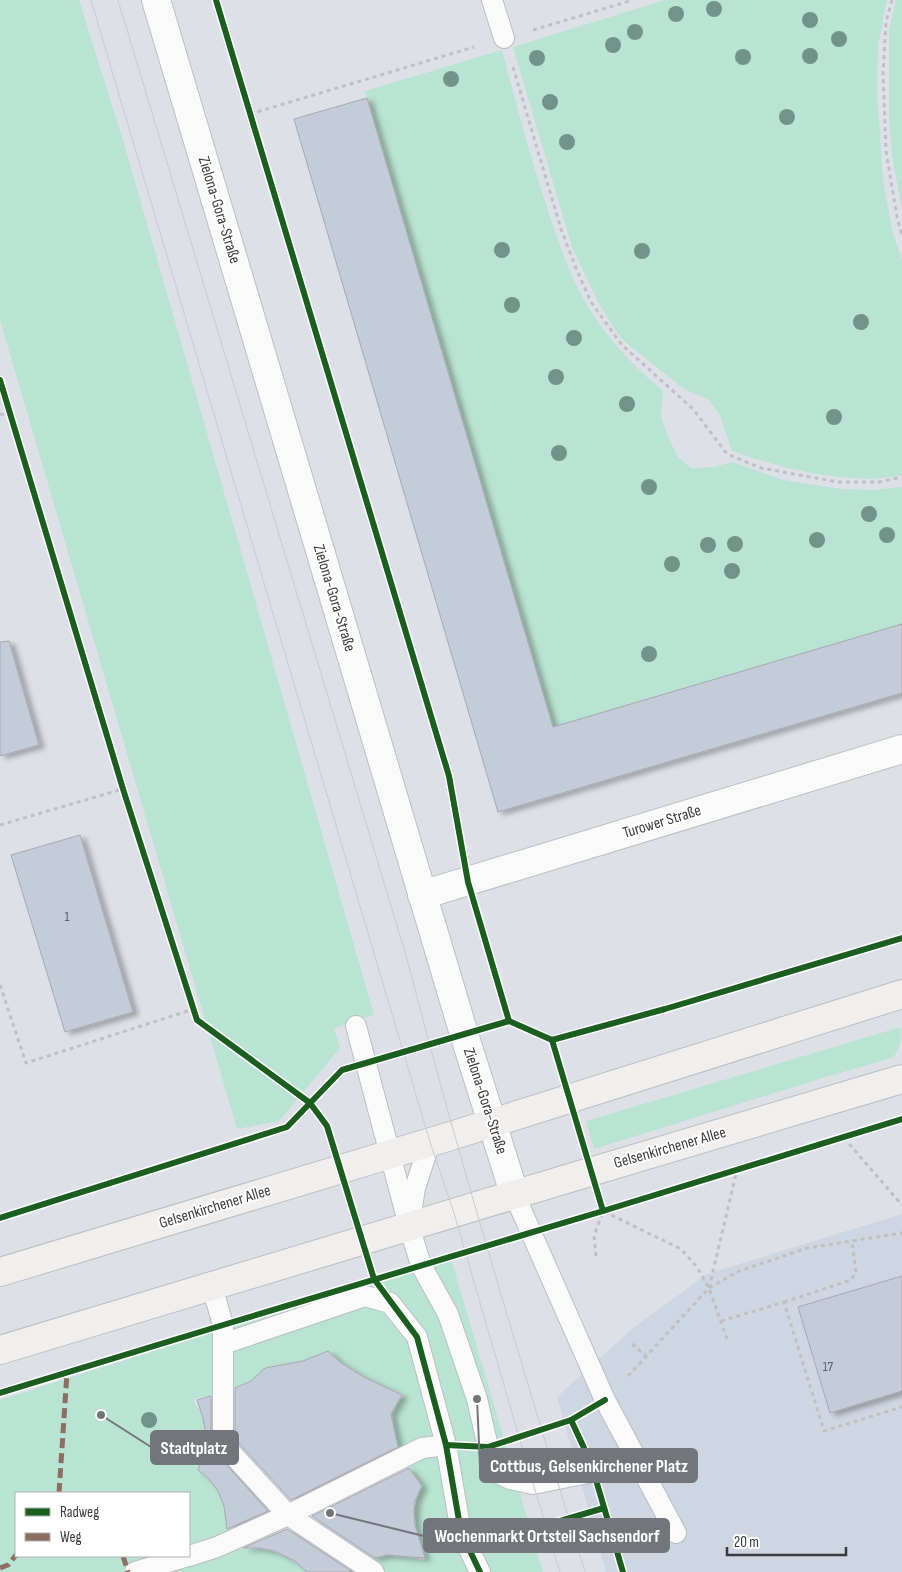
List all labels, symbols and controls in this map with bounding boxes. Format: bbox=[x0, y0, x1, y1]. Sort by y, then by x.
street label: Zielona-Gora-Straße bbox=[194, 154, 244, 266]
street label: Zielona-Gora-Straße bbox=[309, 542, 359, 654]
street label: Turower Straße bbox=[621, 801, 703, 843]
house number: 1 bbox=[65, 908, 70, 925]
street label: Zielona-Gora-Straße bbox=[459, 1045, 511, 1157]
street label: Gelsenkirchener Allee bbox=[612, 1123, 728, 1173]
street label: Gelsenkirchener Allee bbox=[157, 1181, 273, 1233]
house number: 17 bbox=[823, 1358, 834, 1375]
callout: Stadtplatz bbox=[151, 1431, 238, 1464]
text: Stadtplatz bbox=[161, 1438, 228, 1459]
callout: Cottbus, Gelsenkirchener Platz bbox=[480, 1449, 697, 1482]
text: Cottbus, Gelsenkirchener Platz bbox=[490, 1456, 688, 1477]
legend bbox=[15, 1492, 190, 1557]
text: Radweg bbox=[60, 1503, 99, 1522]
callout: Wochenmarkt Ortsteil Sachsendorf bbox=[424, 1519, 669, 1552]
scale bar bbox=[727, 1524, 846, 1556]
text: Wochenmarkt Ortsteil Sachsendorf bbox=[434, 1526, 660, 1547]
text: Weg bbox=[60, 1528, 82, 1547]
text: 20 m bbox=[734, 1533, 759, 1552]

